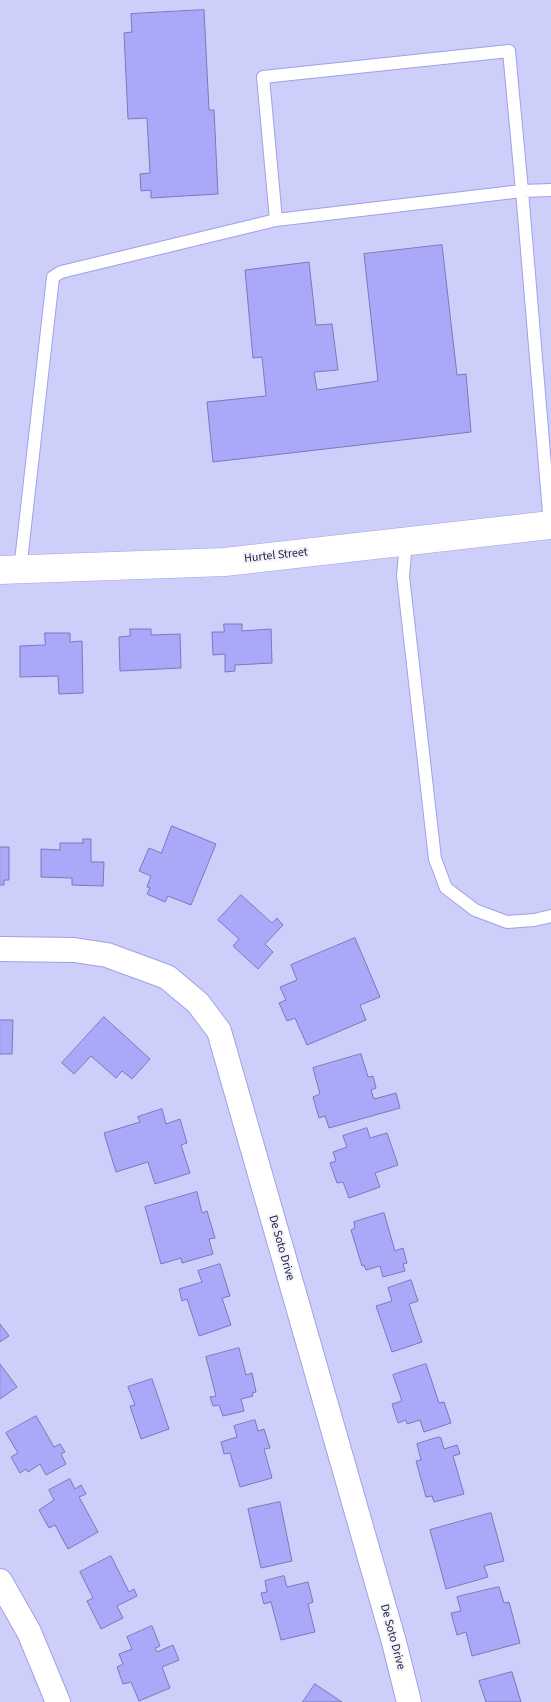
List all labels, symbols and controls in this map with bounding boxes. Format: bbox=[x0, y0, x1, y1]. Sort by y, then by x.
street label: Hurtel Street bbox=[243, 546, 309, 566]
street label: De Soto Drive bbox=[265, 1214, 297, 1282]
street label: De Soto Drive bbox=[376, 1603, 408, 1671]

